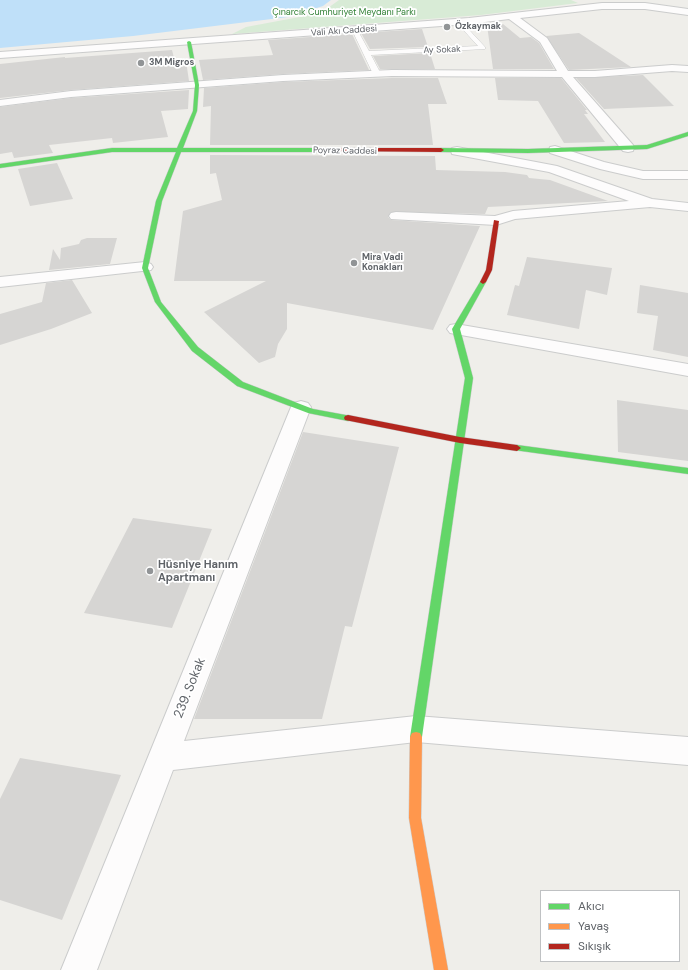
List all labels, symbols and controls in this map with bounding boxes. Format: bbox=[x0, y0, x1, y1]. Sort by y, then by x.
park label: Çınarcık Cumhuriyet Meydanı Parkı bbox=[272, 8, 416, 18]
marker: Özkaymak bbox=[442, 22, 452, 32]
place label: Özkaymak bbox=[455, 22, 501, 32]
street label: Vali Akı Caddesi bbox=[311, 23, 377, 39]
street label: Ay Sokak bbox=[423, 44, 461, 56]
marker: 3M Migros bbox=[136, 58, 146, 68]
place label: 3M Migros bbox=[149, 58, 194, 68]
street label: Poyraz Caddesi bbox=[313, 145, 377, 157]
place label: Mira Vadi Konakları bbox=[362, 253, 403, 274]
marker: Mira Vadi Konakları bbox=[349, 258, 359, 268]
place label: Hüsniye Hanım Apartmanı bbox=[158, 558, 238, 584]
marker: Hüsniye Hanım Apartmanı bbox=[145, 566, 155, 576]
street label: 239. Sokak bbox=[171, 655, 209, 721]
legend bbox=[540, 890, 680, 962]
text: Akıcı bbox=[578, 898, 604, 914]
text: Yavaş bbox=[578, 918, 609, 934]
text: Sıkışık bbox=[578, 938, 611, 954]

